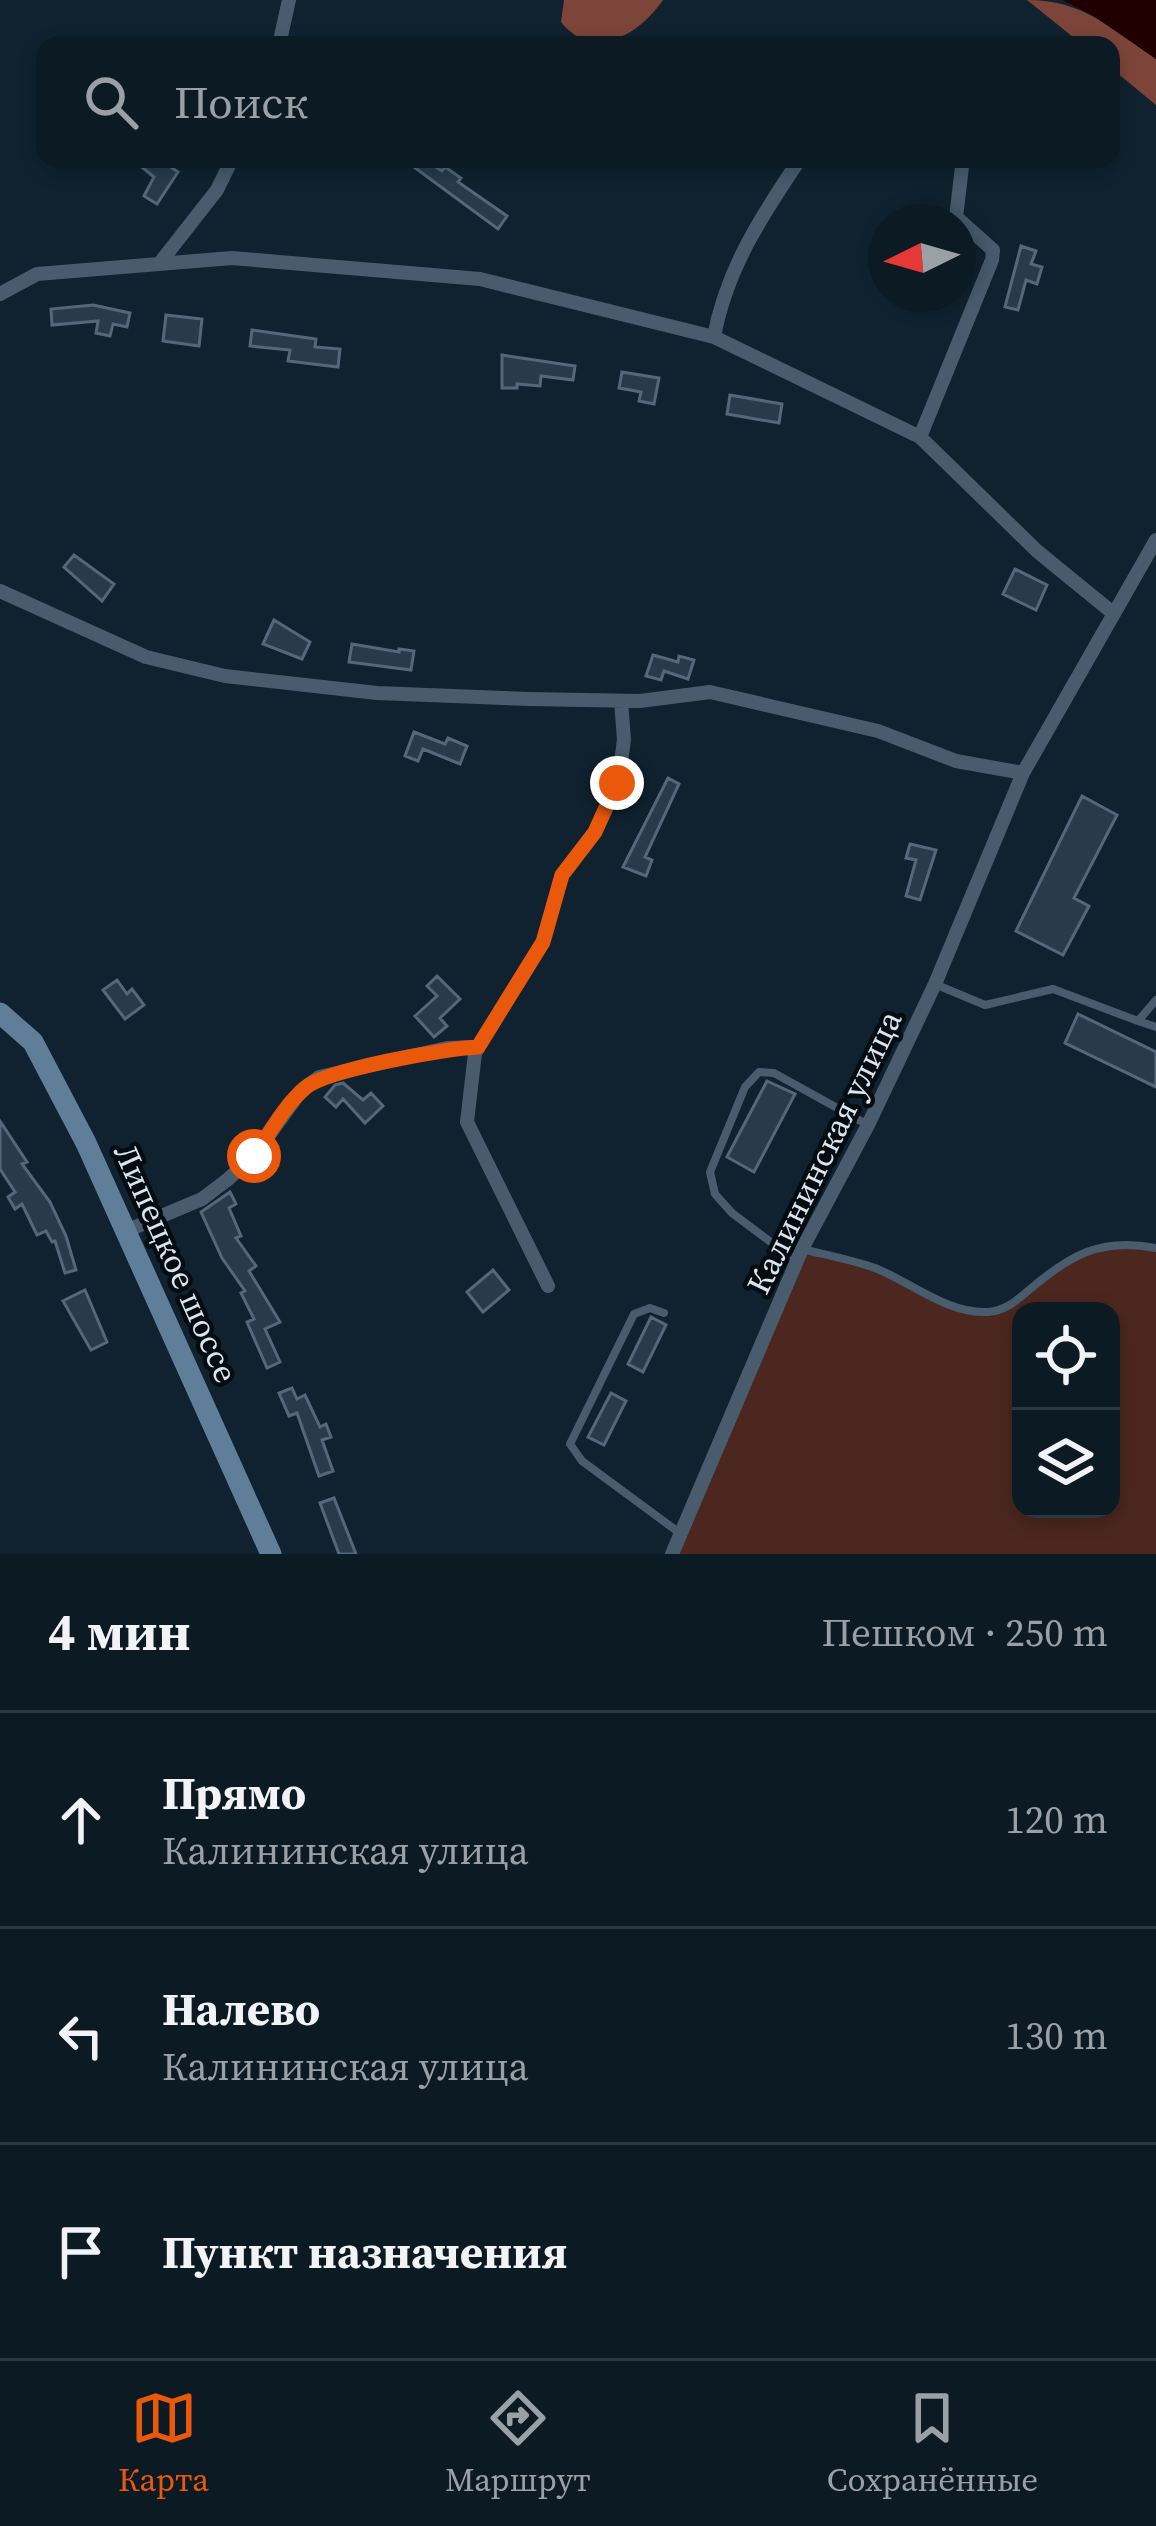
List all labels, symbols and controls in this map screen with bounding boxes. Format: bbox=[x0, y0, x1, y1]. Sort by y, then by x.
search box bbox=[36, 36, 1120, 168]
icon: search bbox=[78, 69, 144, 135]
text: Поиск bbox=[174, 71, 308, 133]
north arrow bbox=[868, 204, 976, 312]
route end bbox=[590, 756, 644, 810]
street label: Калининская улица bbox=[736, 1003, 912, 1301]
route start bbox=[227, 1129, 281, 1183]
street label: Липецкое шоссе bbox=[103, 1136, 249, 1390]
map controls bbox=[1012, 1302, 1120, 1518]
button: locate bbox=[1012, 1302, 1120, 1410]
button: layers bbox=[1012, 1410, 1120, 1518]
text: 4 мин bbox=[48, 1597, 191, 1667]
text: Пешком · 250 m bbox=[822, 1606, 1108, 1659]
text: Прямо bbox=[162, 1762, 306, 1824]
icon: ahead bbox=[48, 1787, 114, 1853]
text: 120 m bbox=[1005, 1793, 1108, 1846]
text: Калининская улица bbox=[162, 1824, 529, 1877]
text: Налево bbox=[162, 1978, 320, 2040]
icon: left bbox=[48, 2003, 114, 2069]
text: 130 m bbox=[1005, 2009, 1108, 2062]
text: Калининская улица bbox=[162, 2040, 529, 2093]
icon: arrive bbox=[48, 2219, 114, 2285]
text: Пункт назначения bbox=[162, 2221, 568, 2283]
tab: Карта bbox=[118, 2385, 209, 2502]
tab: Маршрут bbox=[445, 2385, 591, 2502]
tab: Сохранённые bbox=[827, 2385, 1038, 2502]

